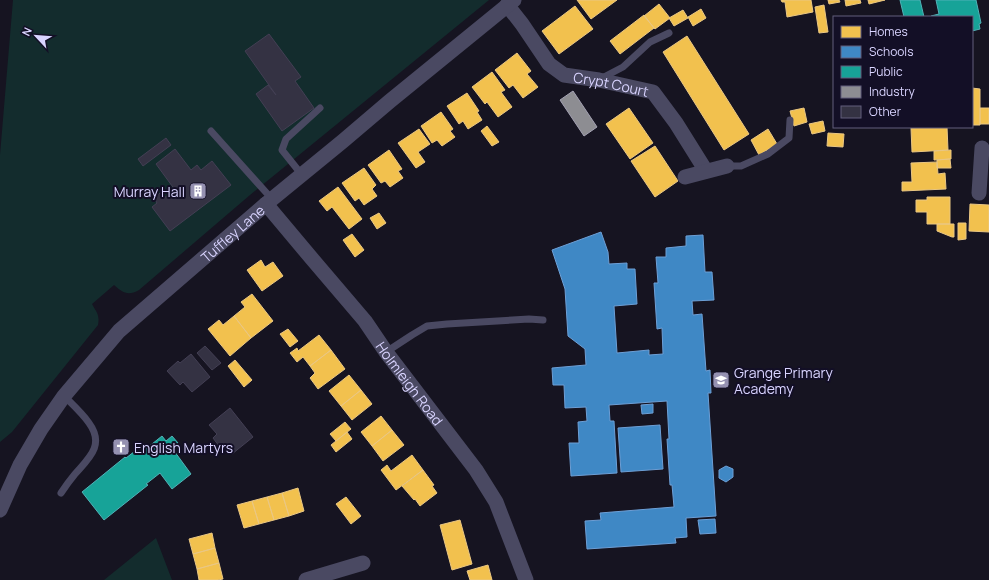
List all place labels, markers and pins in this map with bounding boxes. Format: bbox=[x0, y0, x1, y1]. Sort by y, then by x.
building icon: Murray Hall bbox=[188, 181, 208, 201]
place label: Murray Hall bbox=[114, 182, 185, 201]
place label: Grange Primary Academy bbox=[734, 363, 833, 398]
school or university icon: Grange Primary Academy bbox=[711, 370, 731, 390]
church icon: English Martyrs bbox=[111, 437, 131, 457]
place label: English Martyrs bbox=[134, 438, 233, 457]

